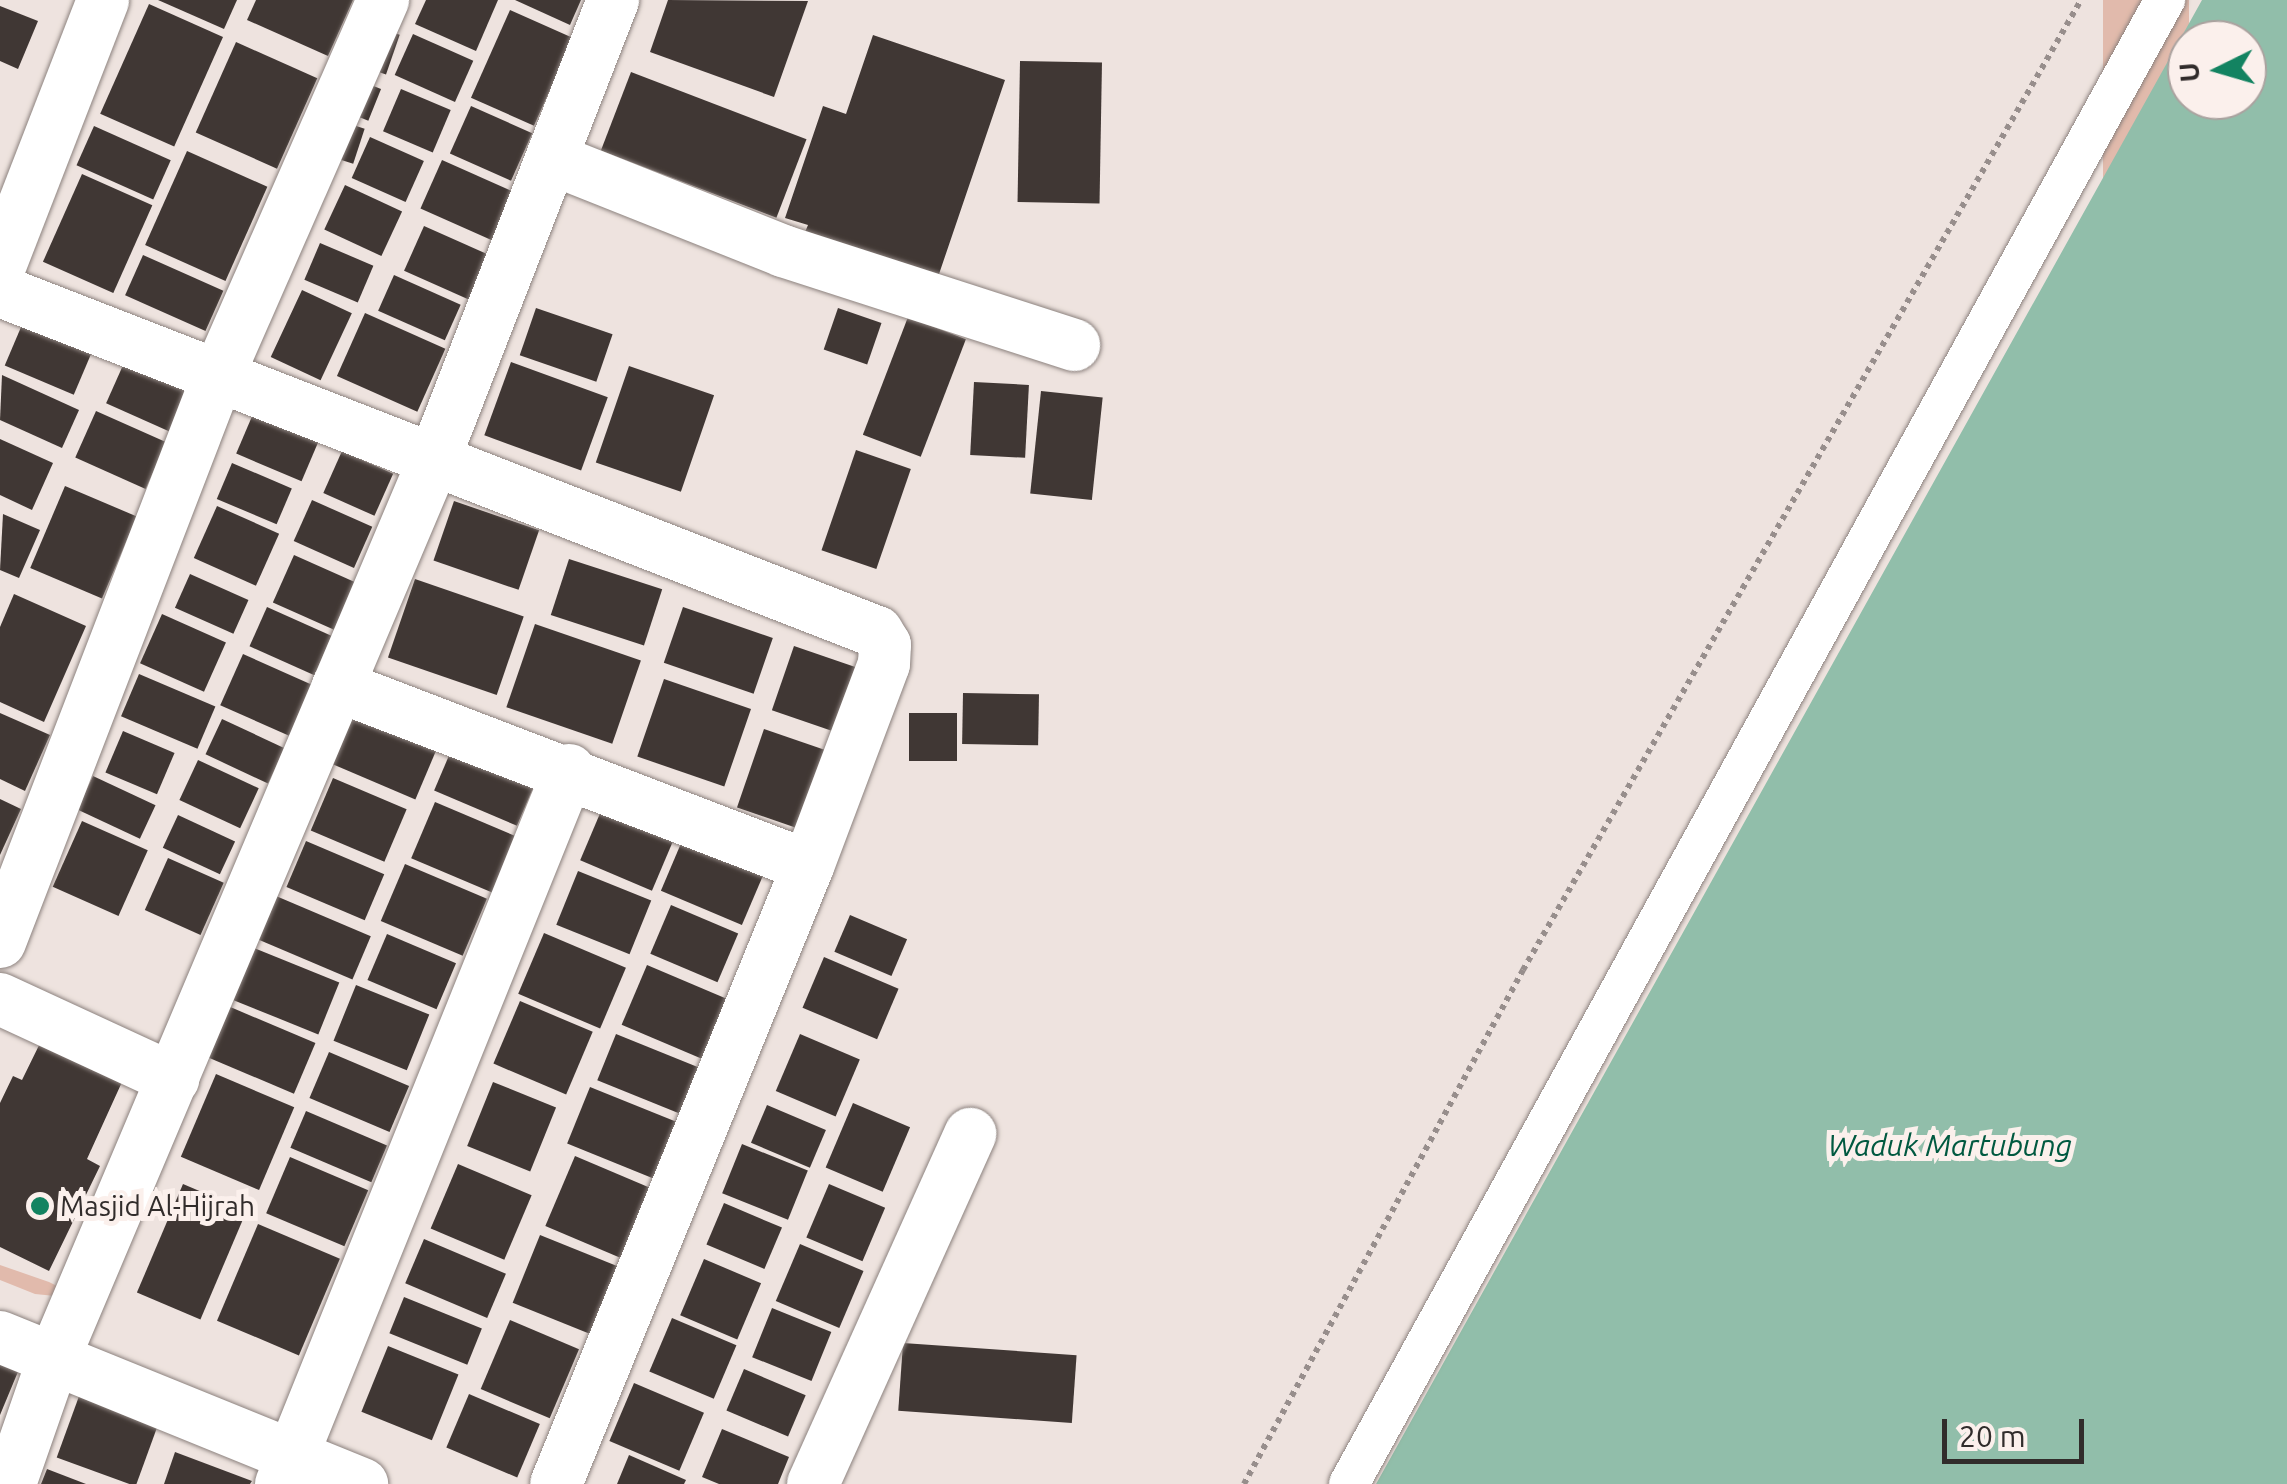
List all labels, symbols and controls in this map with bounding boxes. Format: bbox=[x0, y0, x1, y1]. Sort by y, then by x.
north arrow bbox=[2167, 20, 2267, 120]
text: U bbox=[2172, 61, 2205, 84]
water label: Waduk Martubung bbox=[1828, 1127, 2072, 1163]
place label: Masjid Al-Hijrah bbox=[60, 1189, 255, 1223]
marker: Masjid Al-Hijrah bbox=[29, 1195, 51, 1217]
scale bar bbox=[1947, 1399, 2090, 1461]
text: 20 m bbox=[1959, 1419, 2026, 1453]

